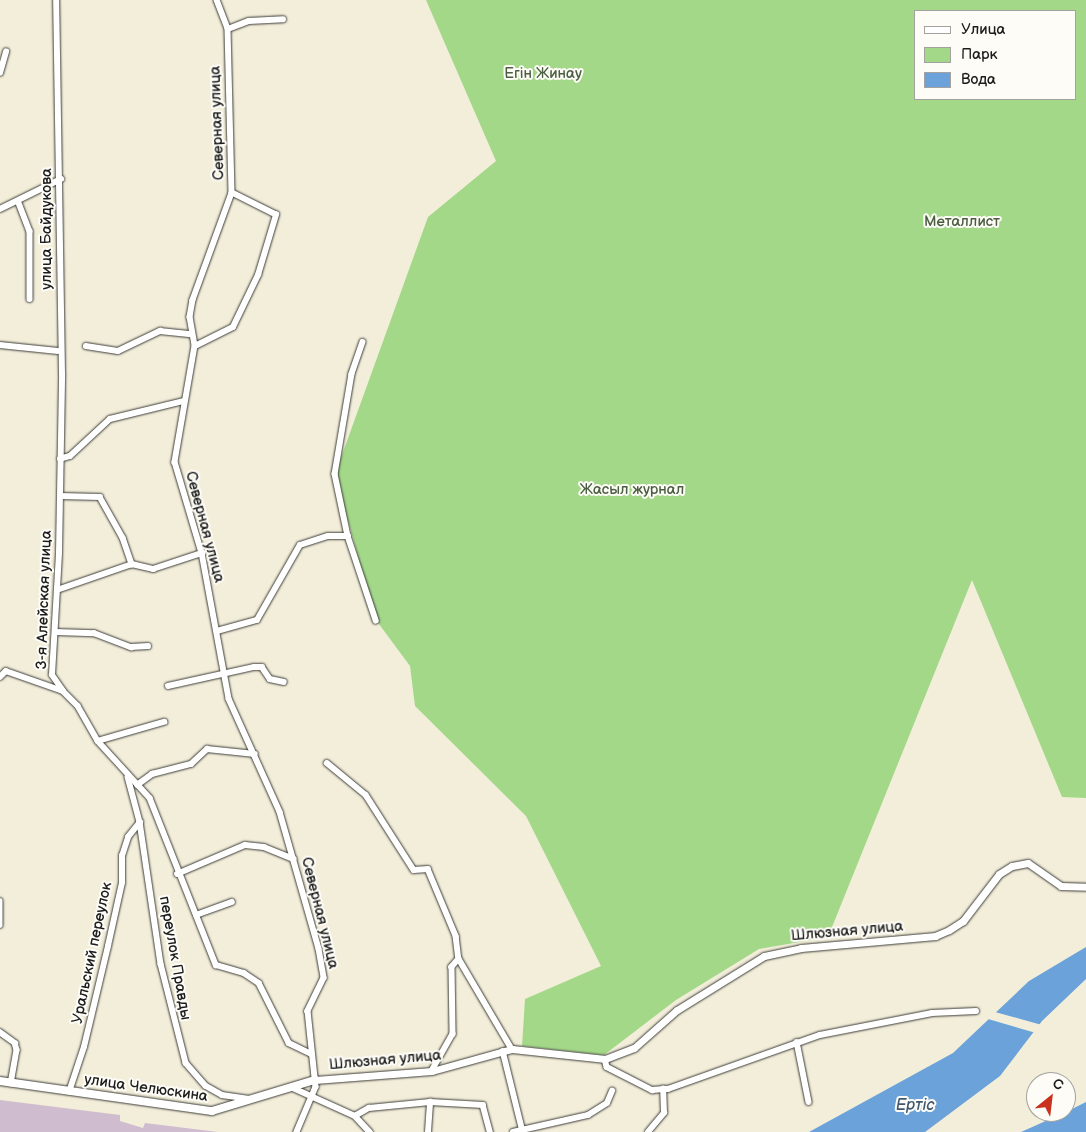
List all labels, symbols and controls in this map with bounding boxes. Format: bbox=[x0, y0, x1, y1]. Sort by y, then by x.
legend bbox=[914, 10, 1076, 100]
text: Улица bbox=[961, 20, 1005, 39]
text: Парк bbox=[961, 45, 998, 64]
park label: Егін Жинау bbox=[504, 65, 582, 83]
street label: Северная улица bbox=[206, 66, 228, 180]
text: Вода bbox=[961, 70, 996, 89]
street label: улица Байдукова bbox=[38, 168, 56, 290]
park label: Металлист bbox=[924, 213, 1000, 231]
street label: Северная улица bbox=[182, 469, 228, 585]
park label: Жасыл журнал bbox=[580, 481, 684, 499]
street label: 3-я Алейская улица bbox=[33, 530, 55, 670]
street label: Северная улица bbox=[297, 855, 343, 971]
street label: Уральский переулок bbox=[68, 880, 116, 1026]
street label: переулок Правды bbox=[155, 895, 195, 1021]
street label: Шлюзная улица bbox=[790, 917, 904, 945]
street label: Шлюзная улица bbox=[328, 1046, 442, 1074]
street label: улица Челюскина bbox=[83, 1070, 209, 1106]
north arrow bbox=[1026, 1072, 1076, 1122]
text: С bbox=[1050, 1075, 1066, 1094]
water label: Ертіс bbox=[896, 1096, 934, 1116]

